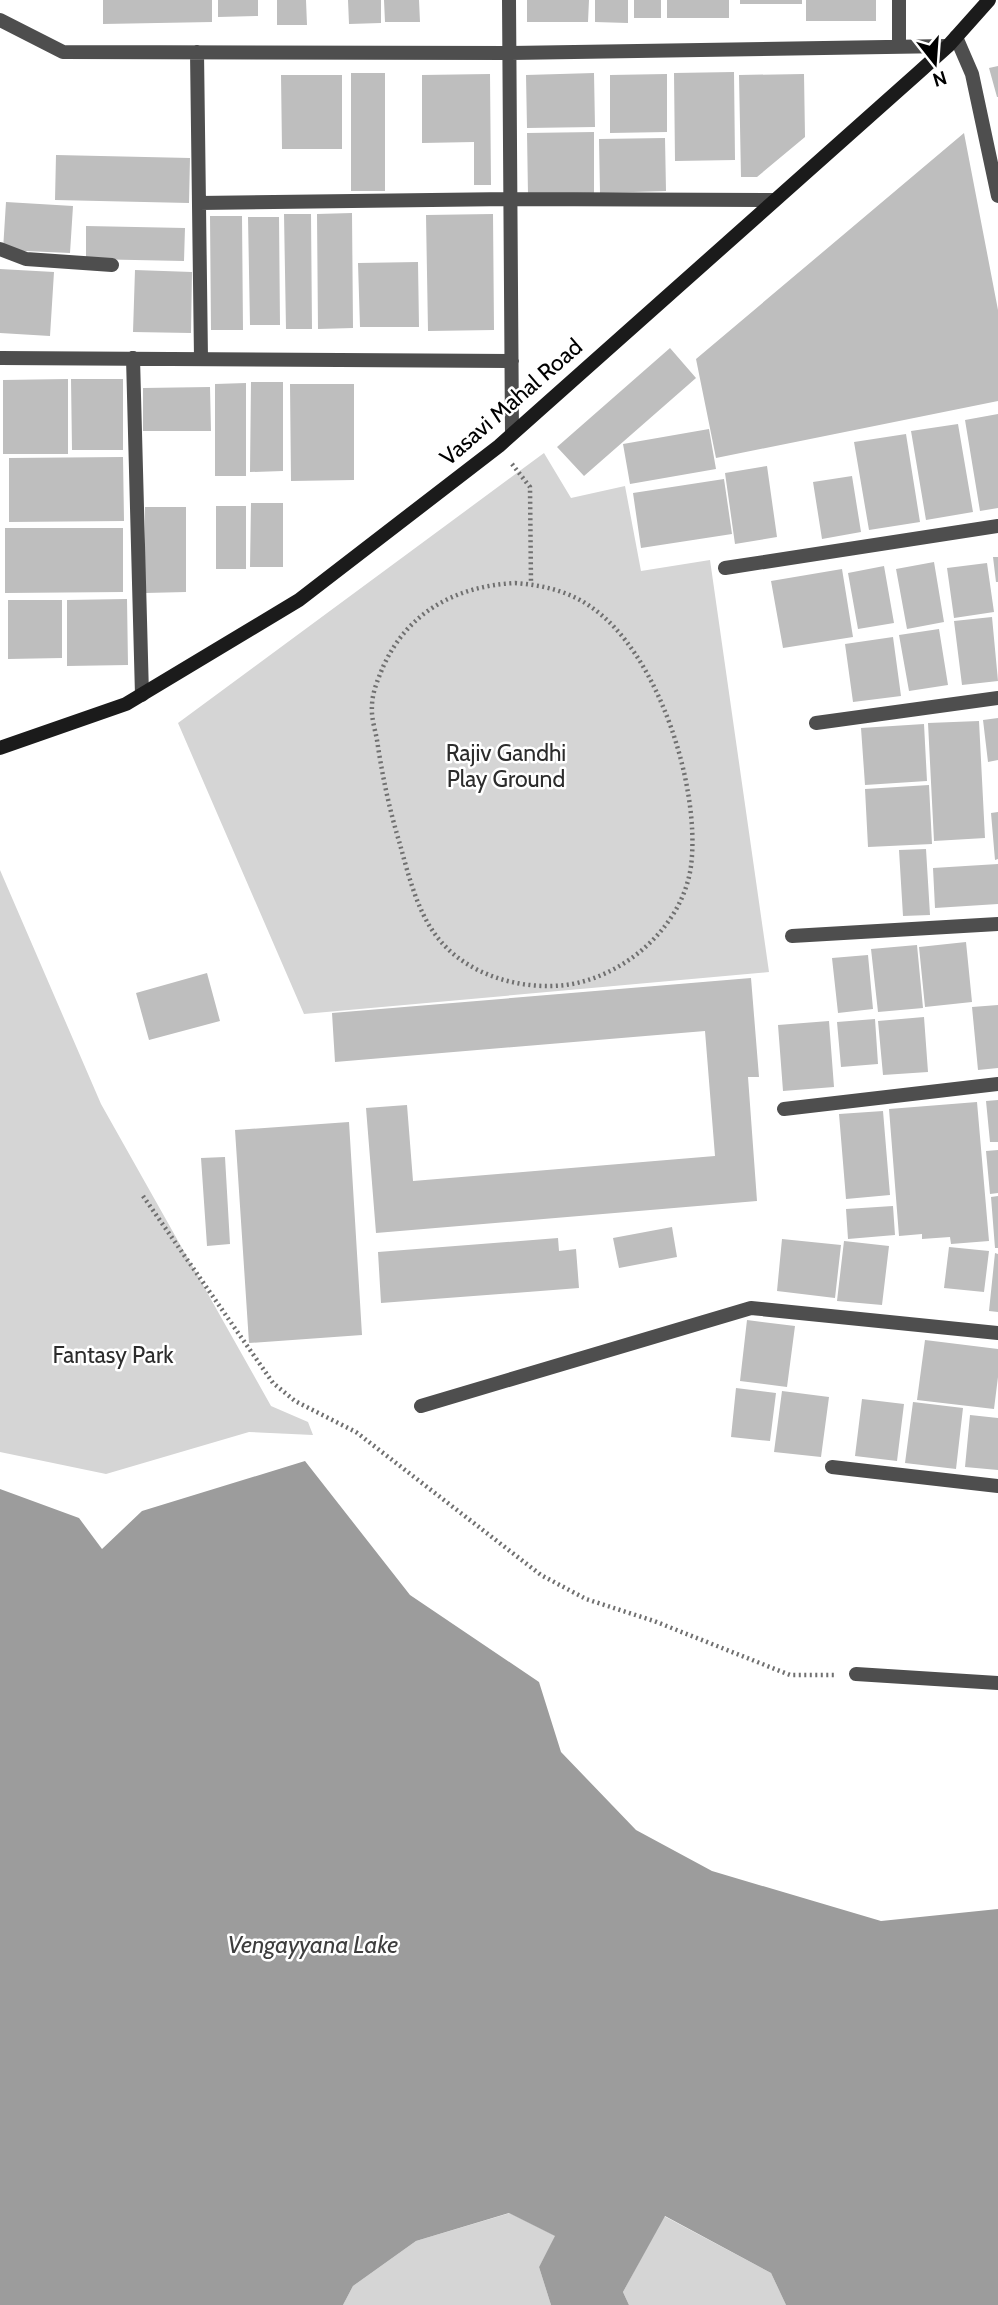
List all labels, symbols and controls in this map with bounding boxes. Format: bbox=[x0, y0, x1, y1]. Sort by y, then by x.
north arrow bbox=[900, 28, 970, 98]
text: N bbox=[930, 66, 950, 92]
street label: Vasavi Mahal Road bbox=[434, 333, 588, 471]
park label: Rajiv Gandhi Play Ground bbox=[446, 739, 566, 793]
park label: Fantasy Park bbox=[53, 1341, 174, 1369]
water label: Vengayyana Lake bbox=[228, 1930, 398, 1959]

